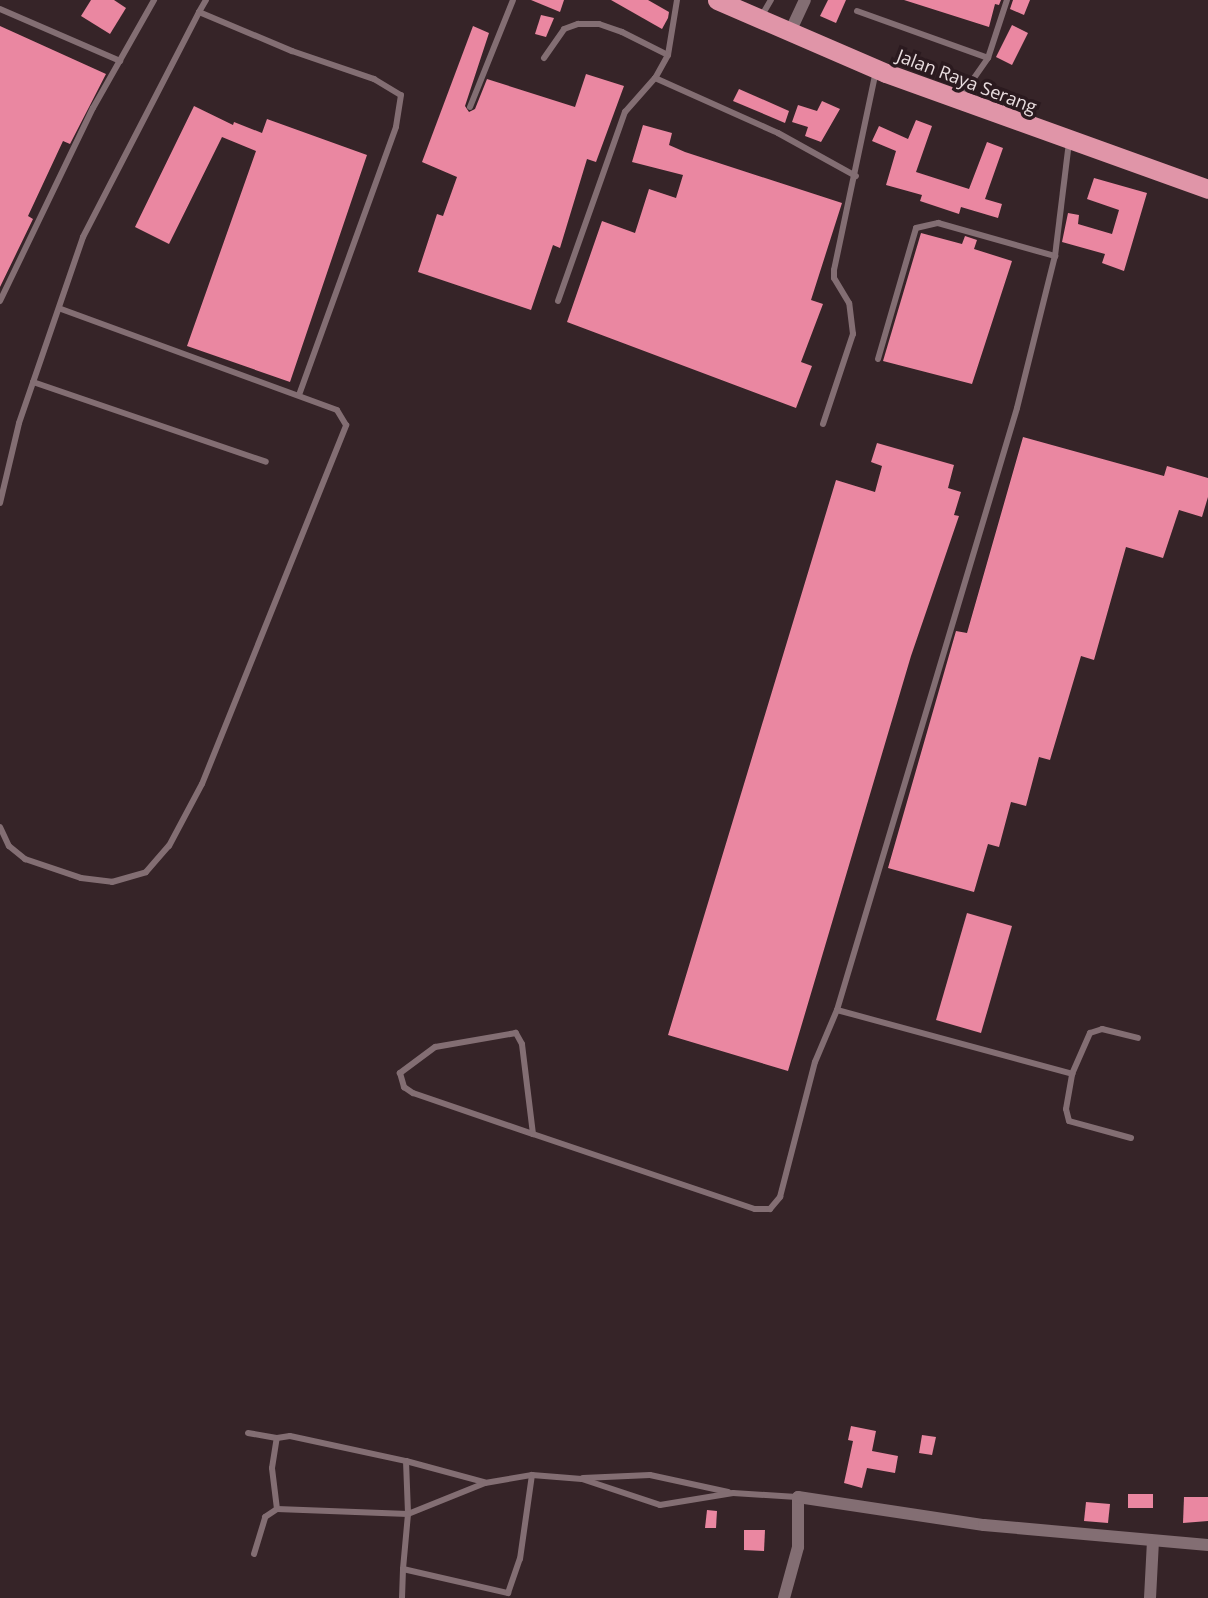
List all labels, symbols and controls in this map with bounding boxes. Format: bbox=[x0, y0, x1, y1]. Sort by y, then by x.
street label: Jalan Raya Serang bbox=[894, 44, 1040, 118]

